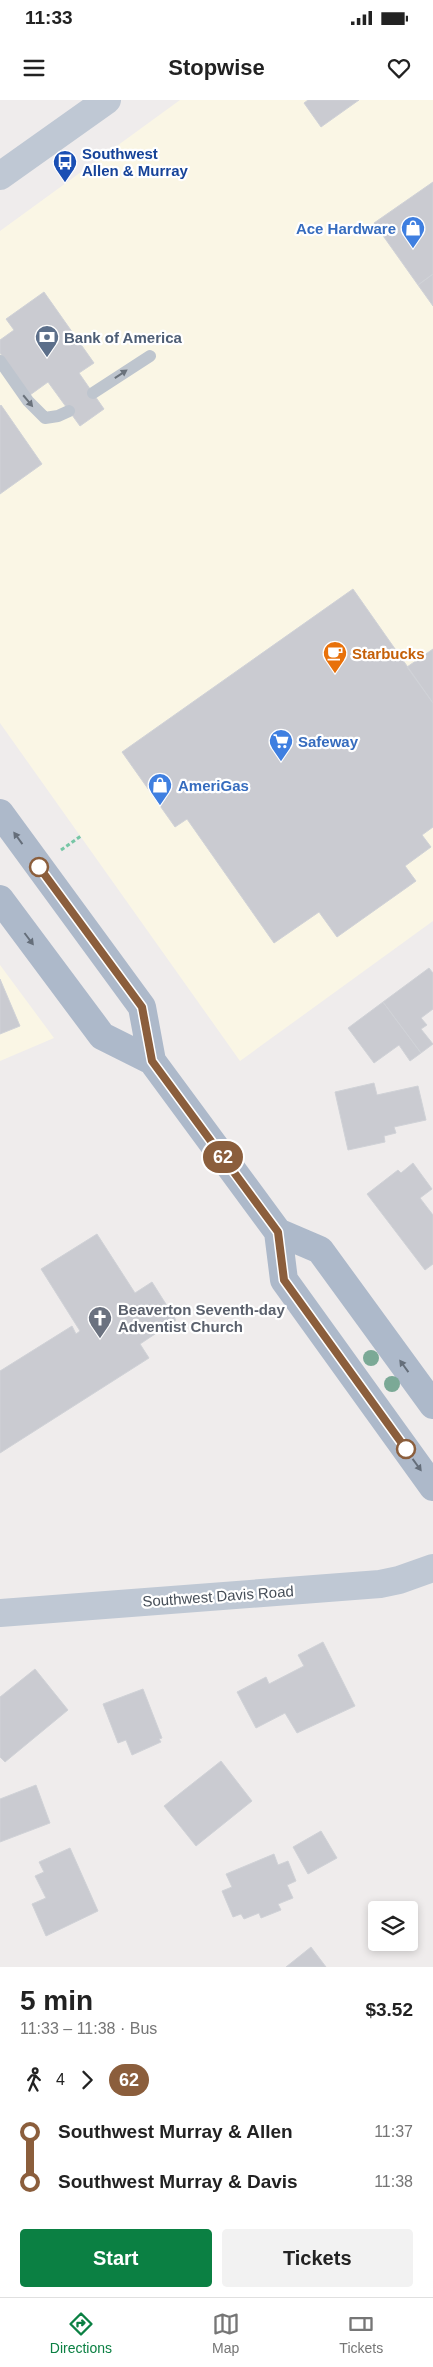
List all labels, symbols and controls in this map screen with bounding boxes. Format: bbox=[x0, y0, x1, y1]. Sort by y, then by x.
text: 11:33 bbox=[25, 7, 73, 28]
icon: menu bbox=[20, 54, 48, 82]
icon: heart bbox=[385, 54, 413, 82]
text: Stopwise bbox=[168, 55, 265, 80]
place label: Southwest Allen & Murray bbox=[82, 145, 189, 179]
bus stop icon: Southwest Allen & Murray bbox=[52, 149, 78, 183]
shop icon: Ace Hardware bbox=[400, 215, 426, 249]
place label: Ace Hardware bbox=[296, 220, 396, 237]
bank icon: Bank of America bbox=[34, 324, 60, 358]
place label: Bank of America bbox=[64, 329, 182, 346]
one-way arrow bbox=[114, 369, 128, 379]
one-way arrow bbox=[23, 394, 34, 407]
cafe icon: Starbucks bbox=[322, 640, 348, 674]
place label: Starbucks bbox=[352, 645, 425, 662]
supermarket icon: Safeway bbox=[268, 728, 294, 762]
place label: Safeway bbox=[298, 733, 359, 750]
shop icon: AmeriGas bbox=[147, 772, 173, 806]
place label: AmeriGas bbox=[178, 777, 249, 794]
one-way arrow bbox=[13, 831, 23, 845]
unlabelled marker bbox=[29, 857, 49, 877]
one-way arrow bbox=[24, 932, 34, 946]
line badge: 62 bbox=[200, 1141, 246, 1173]
text: 62 bbox=[213, 1147, 233, 1167]
place label: Beaverton Seventh-day Adventist Church bbox=[118, 1301, 285, 1335]
church icon: Beaverton Seventh-day Adventist Church bbox=[87, 1305, 113, 1339]
one-way arrow bbox=[400, 1359, 410, 1372]
unlabelled marker bbox=[396, 1439, 416, 1459]
one-way arrow bbox=[412, 1458, 422, 1472]
street label: Southwest Davis Road bbox=[142, 1582, 294, 1610]
map controls bbox=[368, 1901, 418, 1951]
button: layers bbox=[368, 1901, 418, 1951]
text: 5 min bbox=[20, 1985, 93, 2016]
text: $3.52 bbox=[365, 1999, 413, 2020]
text: 11:33 – 11:38 · Bus bbox=[20, 2020, 157, 2037]
icon: walk bbox=[20, 2066, 48, 2094]
icon: forward bbox=[73, 2066, 101, 2094]
text: 62 bbox=[119, 2070, 139, 2090]
text: 4 bbox=[56, 2071, 65, 2088]
text: Southwest Murray & Allen bbox=[58, 2121, 293, 2142]
text: 11:37 bbox=[374, 2123, 413, 2140]
text: Southwest Murray & Davis bbox=[58, 2171, 298, 2192]
text: 11:38 bbox=[374, 2173, 413, 2190]
button: Start bbox=[20, 2229, 212, 2287]
button: Tickets bbox=[222, 2229, 413, 2287]
tab: Directions bbox=[50, 2310, 112, 2356]
tab: Map bbox=[212, 2310, 240, 2356]
tab: Tickets bbox=[339, 2310, 383, 2356]

